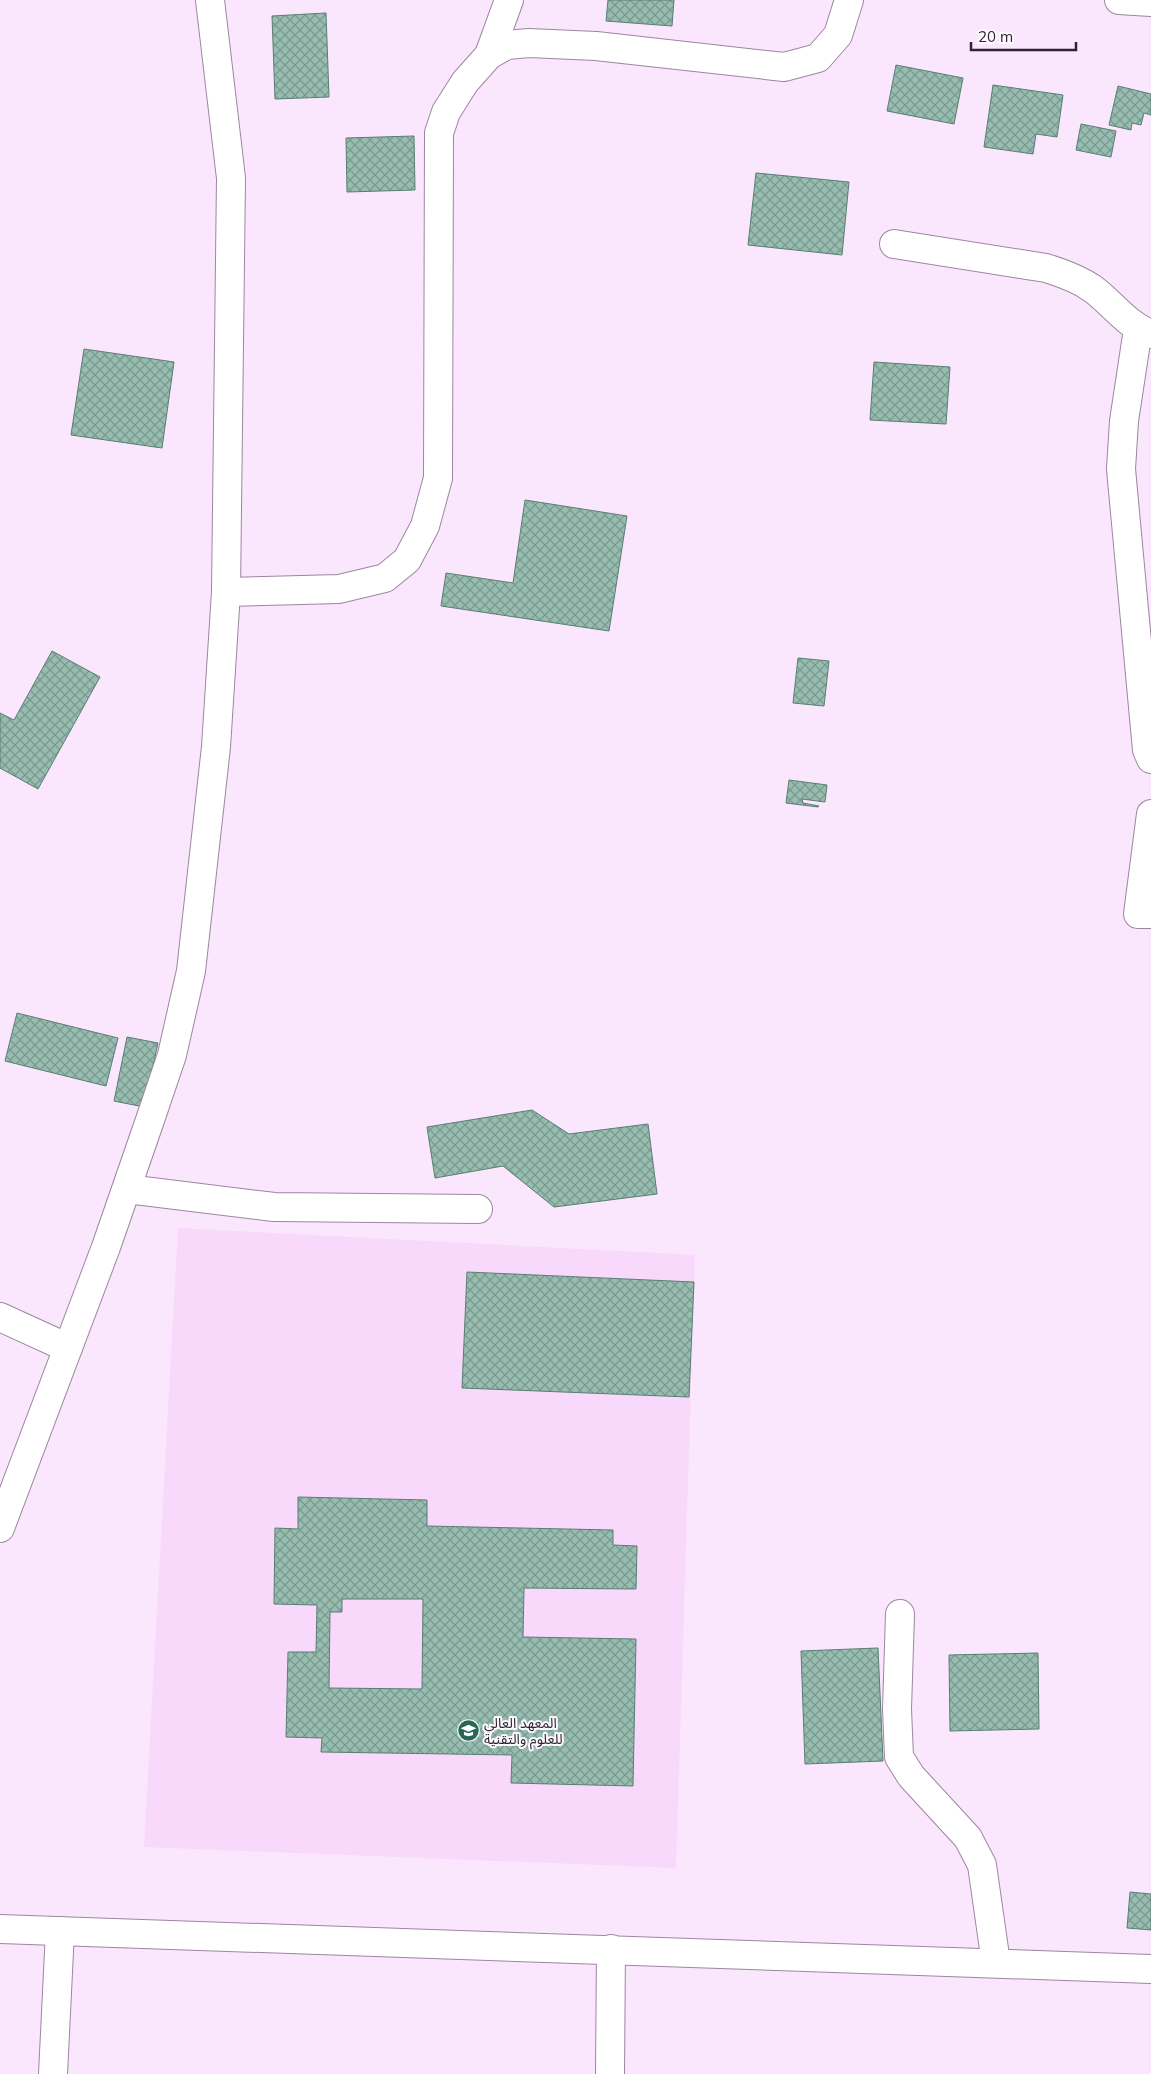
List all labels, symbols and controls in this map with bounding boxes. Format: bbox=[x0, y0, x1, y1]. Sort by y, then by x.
scale bar bbox=[971, 20, 1076, 52]
text: 20 m bbox=[978, 27, 1013, 46]
place label: المعهد العالي للعلوم والتقنية bbox=[484, 1714, 563, 1750]
school or university icon: المعهد العالي للعلوم والتقنية bbox=[456, 1719, 480, 1743]

